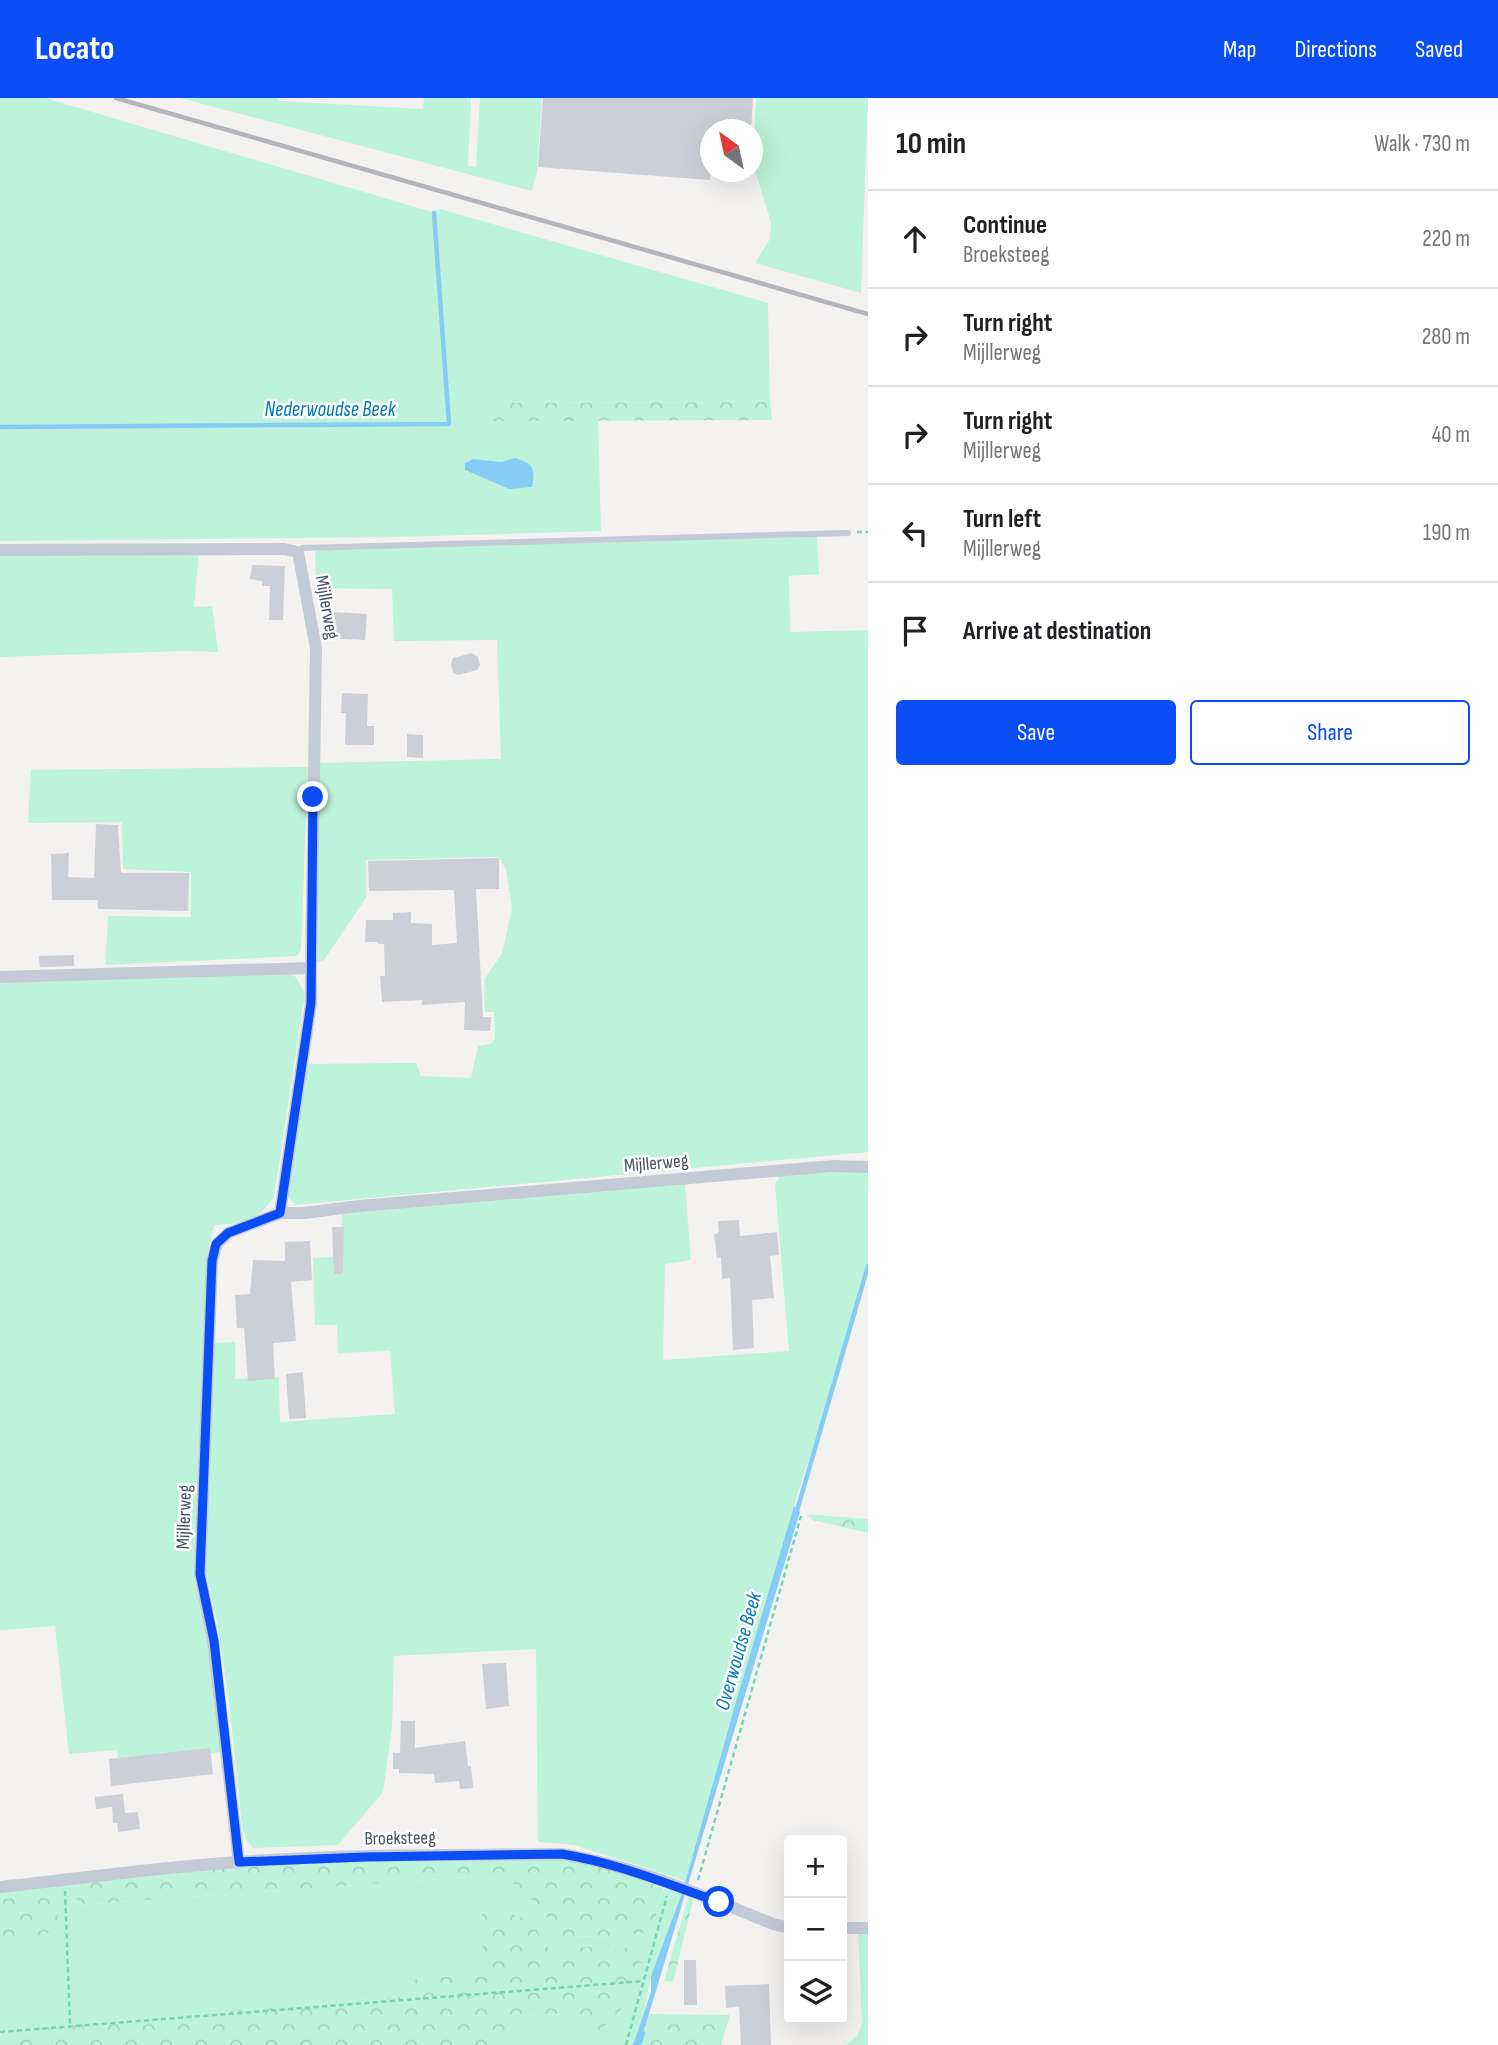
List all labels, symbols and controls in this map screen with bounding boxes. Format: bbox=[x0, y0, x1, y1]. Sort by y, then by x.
text: Locato bbox=[35, 29, 114, 69]
text: Map bbox=[1223, 35, 1256, 64]
text: Directions bbox=[1294, 35, 1377, 64]
text: Saved bbox=[1415, 35, 1463, 64]
north arrow bbox=[700, 119, 763, 182]
text: 10 min bbox=[896, 126, 966, 162]
text: Walk · 730 m bbox=[1374, 130, 1470, 158]
text: Continue bbox=[963, 210, 1047, 241]
icon: ahead bbox=[896, 220, 934, 258]
text: 220 m bbox=[1422, 225, 1470, 253]
text: Broeksteeg bbox=[963, 241, 1049, 269]
text: Turn right bbox=[963, 308, 1052, 339]
icon: right bbox=[896, 318, 934, 356]
text: 280 m bbox=[1422, 323, 1470, 351]
text: Mijllerweg bbox=[963, 339, 1041, 367]
water label: Nederwoudse Beek bbox=[264, 397, 397, 422]
text: Turn right bbox=[963, 406, 1052, 437]
icon: right bbox=[896, 416, 934, 454]
text: 40 m bbox=[1432, 421, 1470, 449]
text: Mijllerweg bbox=[963, 437, 1041, 465]
text: Turn left bbox=[963, 504, 1041, 535]
icon: left bbox=[896, 514, 934, 552]
text: 190 m bbox=[1423, 519, 1470, 547]
text: Mijllerweg bbox=[963, 535, 1041, 563]
street label: Mijllerweg bbox=[310, 574, 344, 641]
icon: arrive bbox=[896, 612, 934, 650]
text: Arrive at destination bbox=[963, 616, 1151, 647]
button: Save bbox=[896, 700, 1176, 765]
button: Share bbox=[1190, 700, 1470, 765]
route end bbox=[297, 781, 328, 812]
street label: Mijllerweg bbox=[623, 1149, 690, 1178]
street label: Mijllerweg bbox=[172, 1484, 197, 1550]
water label: Overwoudse Beek bbox=[710, 1588, 768, 1713]
street label: Broeksteeg bbox=[364, 1826, 436, 1851]
map controls bbox=[784, 1835, 847, 2024]
button: + bbox=[784, 1835, 847, 1898]
route start bbox=[703, 1886, 734, 1917]
button: − bbox=[784, 1898, 847, 1961]
button: layers bbox=[784, 1961, 847, 2024]

